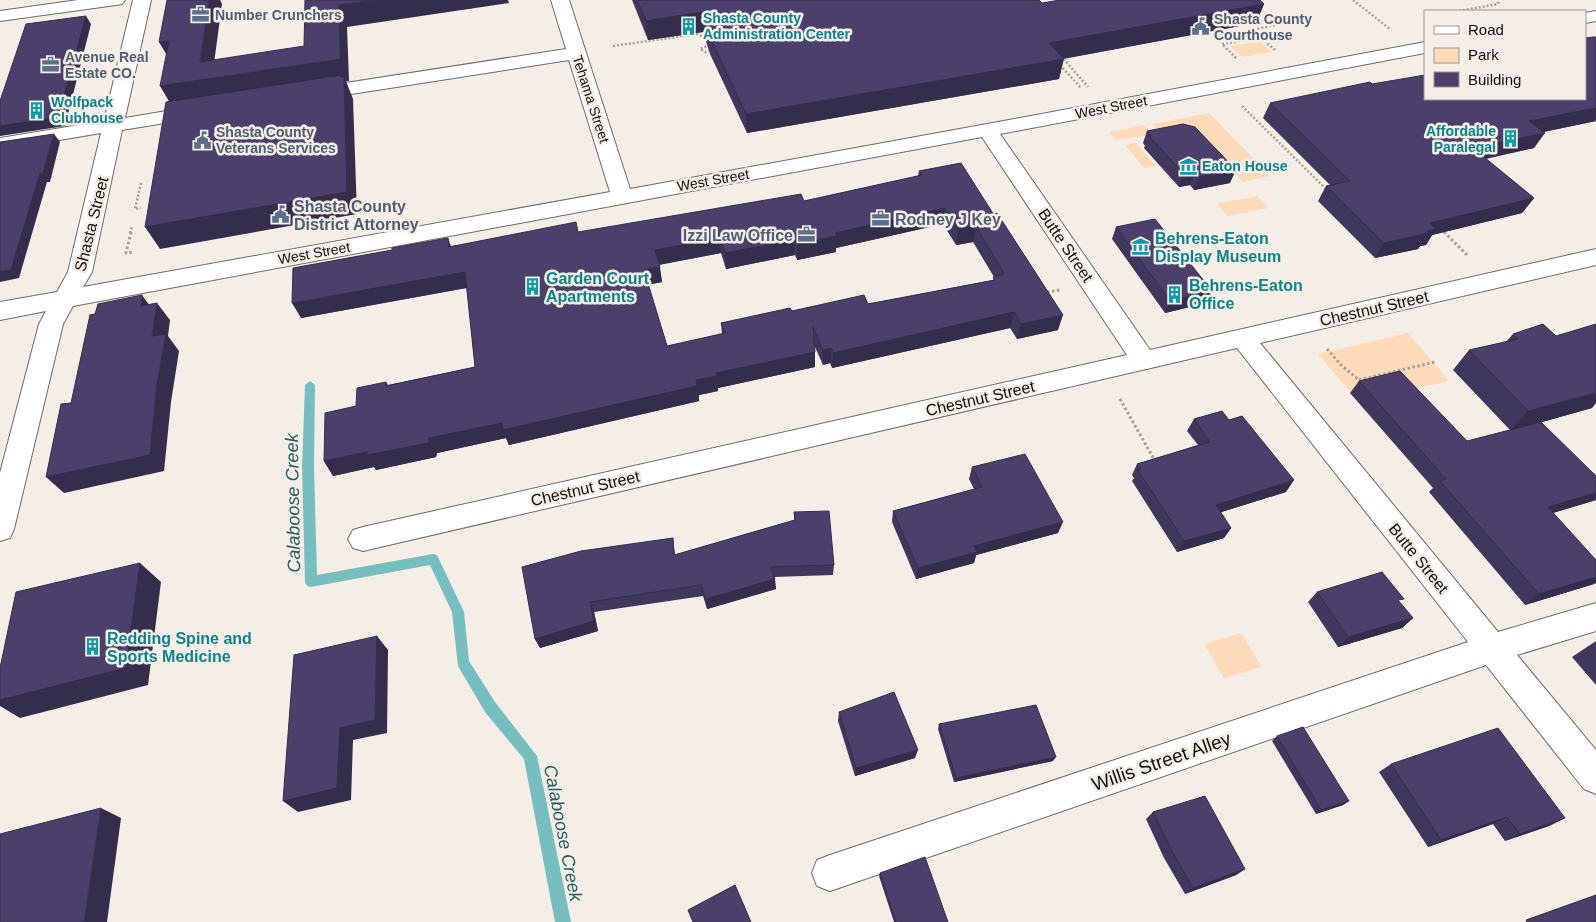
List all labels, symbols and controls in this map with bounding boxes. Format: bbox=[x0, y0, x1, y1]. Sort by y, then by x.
office icon: Number Crunchers bbox=[191, 5, 211, 25]
place label: Number Crunchers bbox=[215, 7, 342, 23]
place label: Shasta County Administration Center bbox=[703, 10, 851, 42]
legend bbox=[1424, 10, 1586, 100]
place label: Shasta County Courthouse bbox=[1214, 11, 1312, 43]
building icon: Shasta County Administration Center bbox=[679, 16, 699, 36]
public building icon: Shasta County Courthouse bbox=[1190, 17, 1210, 37]
text: Road bbox=[1468, 21, 1504, 38]
text: Park bbox=[1468, 46, 1499, 63]
place label: Avenue Real Estate CO. bbox=[65, 49, 149, 81]
street label: Tehama Street bbox=[569, 53, 613, 145]
office icon: Avenue Real Estate CO. bbox=[41, 55, 61, 75]
text: Building bbox=[1468, 71, 1521, 88]
street label: West Street bbox=[1074, 92, 1148, 122]
place label: Wolfpack Clubhouse bbox=[51, 94, 124, 126]
building icon: Wolfpack Clubhouse bbox=[27, 100, 47, 120]
place label: Affordable Paralegal bbox=[1426, 123, 1496, 155]
place label: Shasta County Veterans Services bbox=[216, 124, 336, 156]
building icon: Affordable Paralegal bbox=[1500, 129, 1520, 149]
public building icon: Shasta County Veterans Services bbox=[192, 130, 212, 150]
museum icon: Eaton House bbox=[1178, 156, 1198, 176]
place label: Eaton House bbox=[1202, 158, 1288, 174]
street label: West Street bbox=[676, 166, 750, 194]
street label: Shasta Street bbox=[72, 174, 112, 273]
place label: Shasta County District Attorney bbox=[294, 198, 419, 233]
public building icon: Shasta County District Attorney bbox=[270, 205, 290, 225]
street label: Butte Street bbox=[1035, 205, 1097, 286]
office icon: Rodney J Key bbox=[871, 209, 891, 229]
place label: Rodney J Key bbox=[895, 211, 1001, 228]
office icon: Izzi Law Office bbox=[797, 225, 817, 245]
place label: Izzi Law Office bbox=[683, 227, 793, 244]
place label: Behrens-Eaton Display Museum bbox=[1155, 230, 1281, 265]
museum icon: Behrens-Eaton Display Museum bbox=[1131, 237, 1151, 257]
street label: West Street bbox=[277, 239, 351, 267]
place label: Garden Court Apartments bbox=[546, 270, 650, 305]
building icon: Garden Court Apartments bbox=[522, 277, 542, 297]
place label: Behrens-Eaton Office bbox=[1189, 277, 1303, 312]
building icon: Behrens-Eaton Office bbox=[1165, 284, 1185, 304]
street label: Chestnut Street bbox=[1318, 288, 1431, 329]
street label: Chestnut Street bbox=[924, 378, 1037, 419]
water label: Calaboose Creek bbox=[282, 432, 304, 573]
street label: Chestnut Street bbox=[529, 468, 642, 509]
street label: Butte Street bbox=[1385, 520, 1452, 597]
place label: Redding Spine and Sports Medicine bbox=[107, 630, 252, 665]
building icon: Redding Spine and Sports Medicine bbox=[83, 637, 103, 657]
street label: Willis Street Alley bbox=[1089, 728, 1234, 795]
water label: Calaboose Creek bbox=[540, 763, 586, 904]

